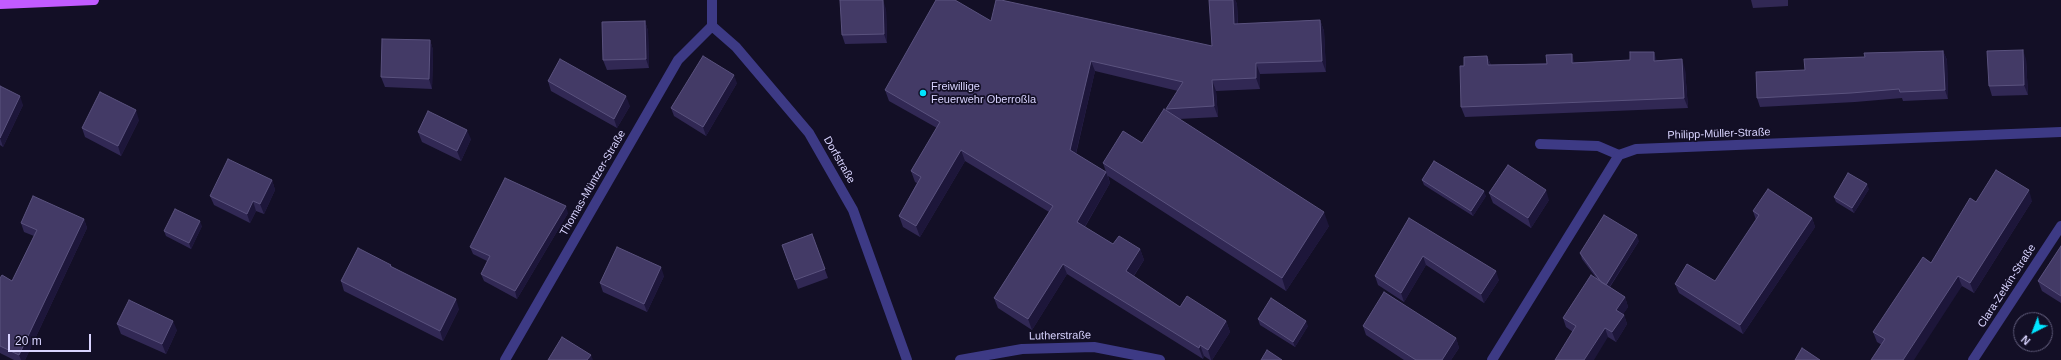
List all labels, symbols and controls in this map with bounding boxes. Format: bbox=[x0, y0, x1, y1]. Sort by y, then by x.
place label: Freiwillige Feuerwehr Oberroßla bbox=[931, 80, 1036, 106]
marker: Freiwillige Feuerwehr Oberroßla bbox=[918, 88, 928, 98]
street label: Philipp-Müller-Straße bbox=[1667, 126, 1771, 142]
street label: Thomas-Müntzer-Straße bbox=[557, 128, 629, 238]
street label: Dorfstraße bbox=[820, 134, 858, 186]
street label: Clara-Zetkin-Straße bbox=[1975, 242, 2039, 330]
north arrow bbox=[2013, 312, 2053, 352]
scale bar bbox=[10, 326, 93, 352]
street label: Lutherstraße bbox=[1029, 329, 1091, 343]
text: N bbox=[2019, 333, 2033, 347]
text: 20 m bbox=[15, 334, 42, 348]

